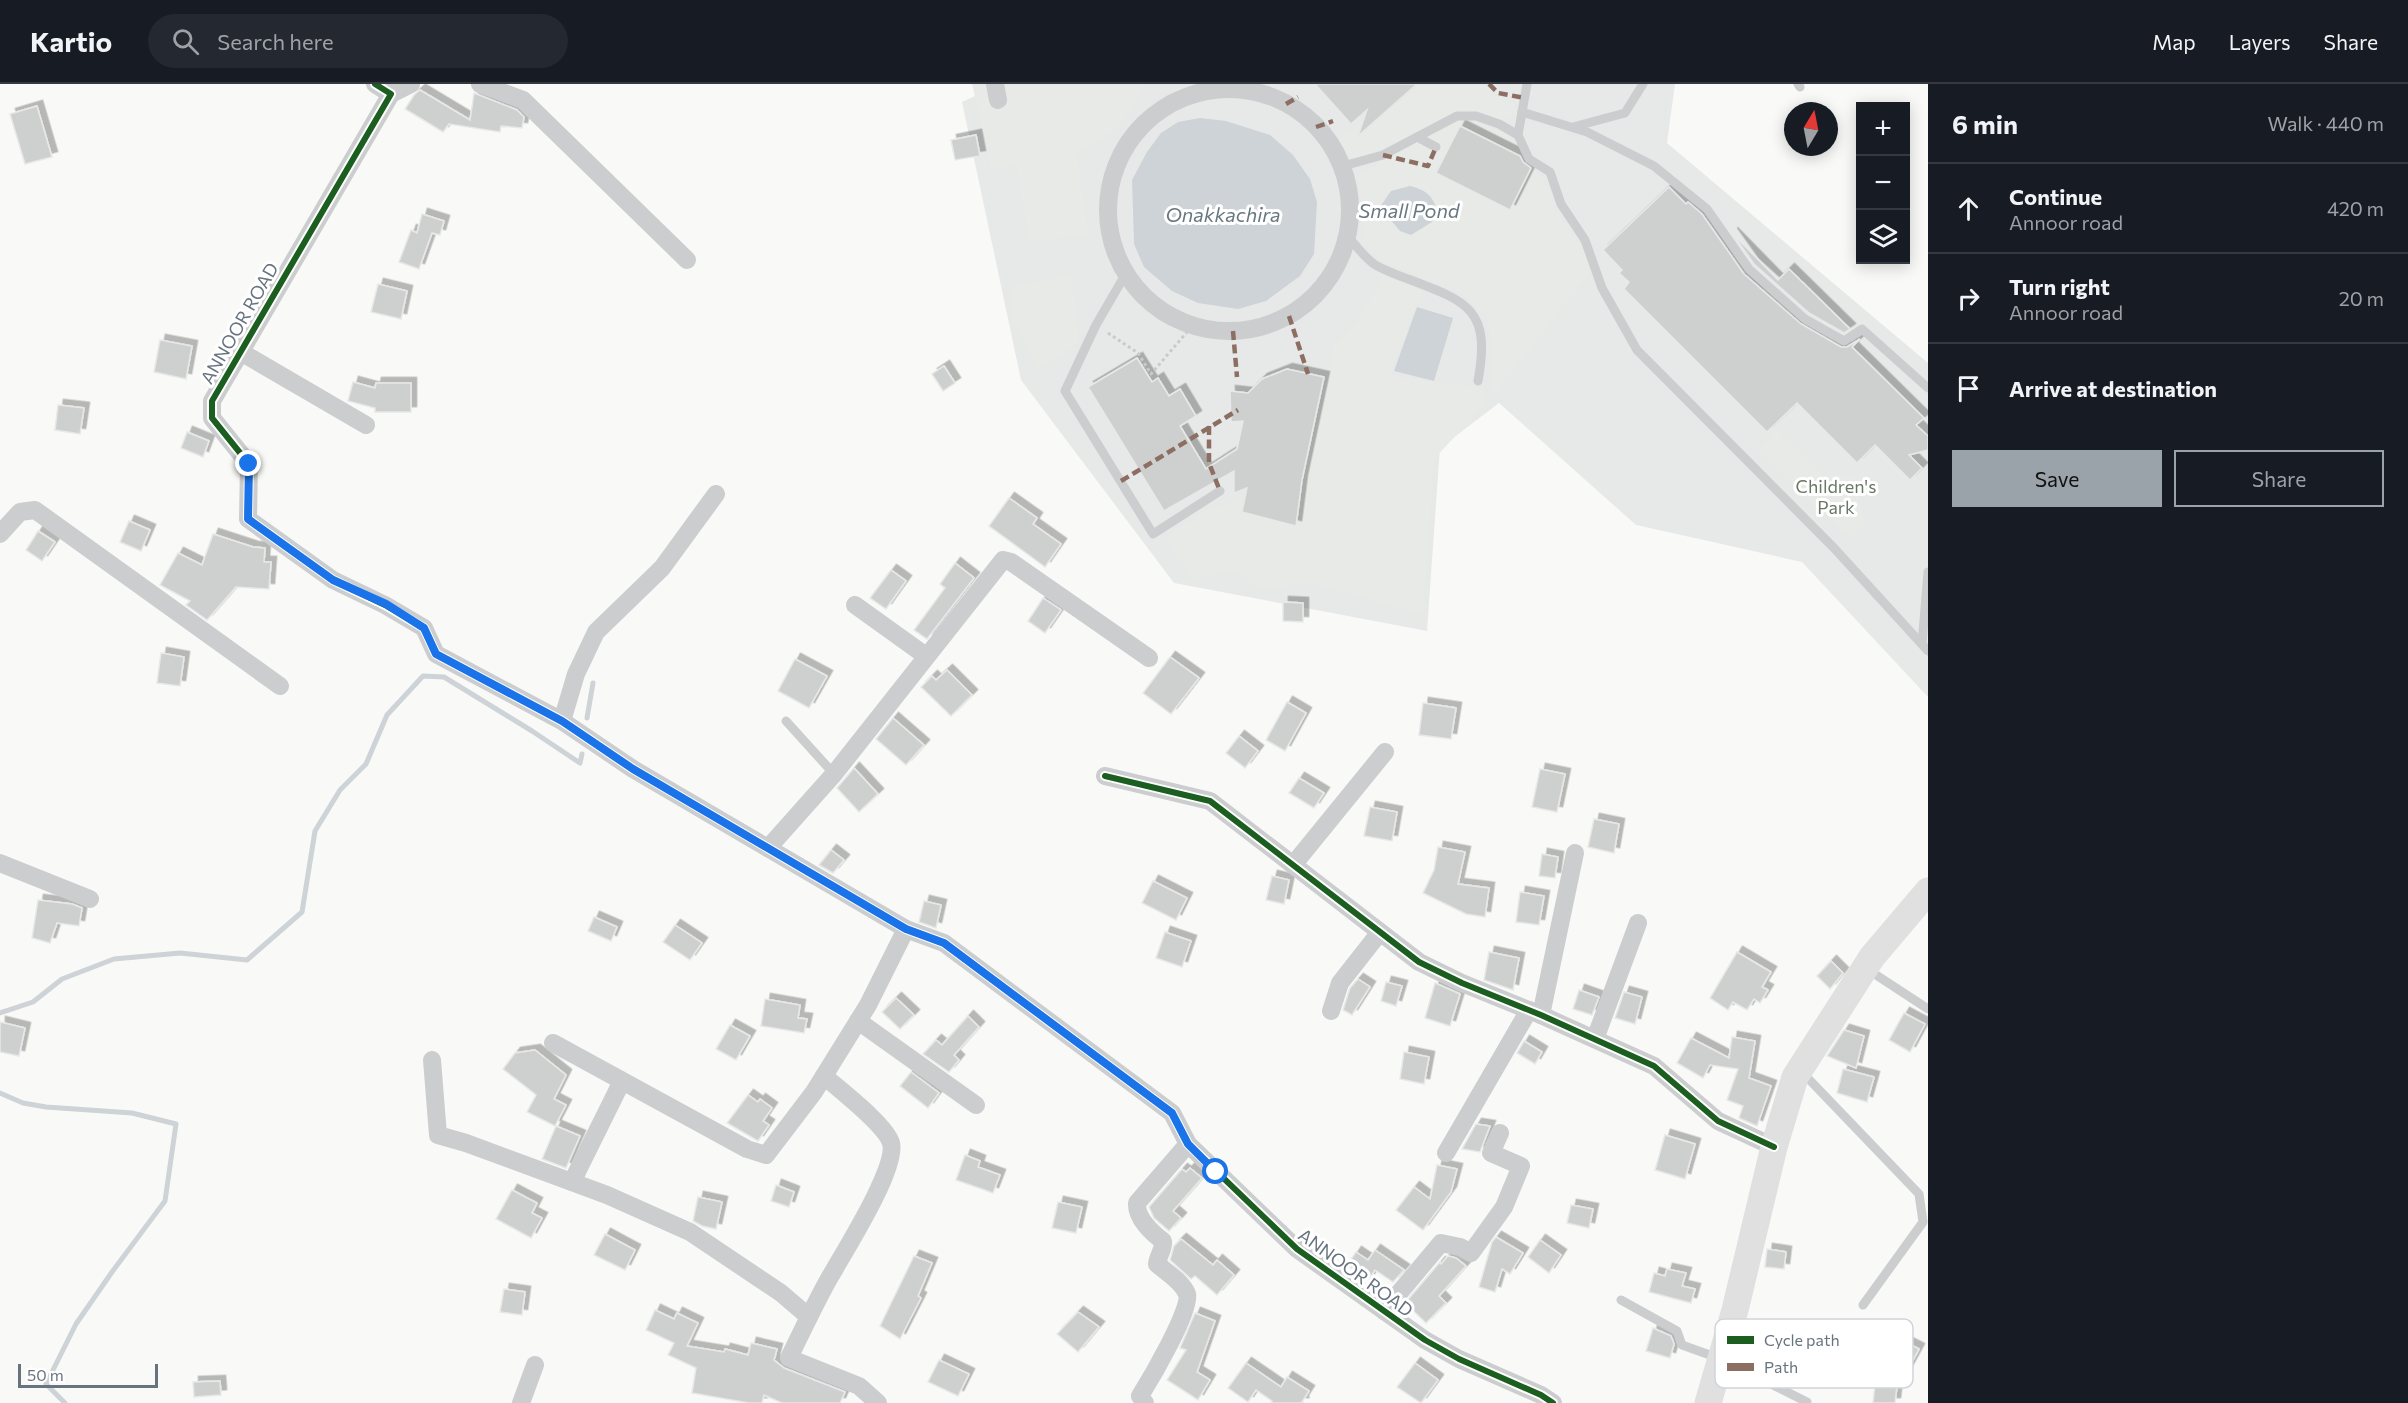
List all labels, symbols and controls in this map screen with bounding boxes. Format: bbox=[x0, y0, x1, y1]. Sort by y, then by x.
search box bbox=[148, 14, 568, 68]
text: Kartio bbox=[30, 24, 112, 58]
icon: search bbox=[169, 25, 202, 58]
text: Search here bbox=[217, 28, 334, 55]
text: Map bbox=[2152, 29, 2196, 54]
text: Layers bbox=[2229, 29, 2291, 54]
text: Share bbox=[2324, 29, 2378, 54]
north arrow bbox=[1784, 102, 1838, 156]
map controls bbox=[1856, 102, 1910, 264]
button: + bbox=[1856, 102, 1910, 156]
text: 6 min bbox=[1952, 108, 2018, 139]
text: Walk · 440 m bbox=[2268, 111, 2384, 135]
button: − bbox=[1856, 156, 1910, 210]
text: Continue bbox=[2009, 183, 2102, 210]
icon: ahead bbox=[1952, 192, 1985, 225]
text: 420 m bbox=[2327, 196, 2384, 220]
water label: Small Pond bbox=[1359, 198, 1461, 222]
water label: Onakkachira bbox=[1165, 202, 1281, 226]
button: layers bbox=[1856, 210, 1910, 264]
text: Annoor road bbox=[2009, 210, 2123, 234]
street label: ANNOOR ROAD bbox=[195, 259, 283, 387]
text: Turn right bbox=[2009, 273, 2110, 300]
icon: right bbox=[1952, 282, 1985, 315]
text: 20 m bbox=[2339, 286, 2384, 310]
text: Annoor road bbox=[2009, 300, 2123, 324]
icon: arrive bbox=[1952, 372, 1985, 405]
text: Arrive at destination bbox=[2009, 375, 2217, 402]
route end bbox=[235, 450, 261, 476]
button: Save bbox=[1952, 450, 2162, 507]
button: Share bbox=[2174, 450, 2384, 507]
park label: Children's Park bbox=[1796, 475, 1876, 518]
route start bbox=[1202, 1158, 1228, 1184]
street label: ANNOOR ROAD bbox=[1294, 1223, 1418, 1321]
legend bbox=[1715, 1319, 1913, 1388]
text: Cycle path bbox=[1764, 1330, 1840, 1349]
text: Path bbox=[1764, 1357, 1798, 1376]
scale bar bbox=[18, 1361, 158, 1388]
text: 50 m bbox=[27, 1365, 64, 1384]

